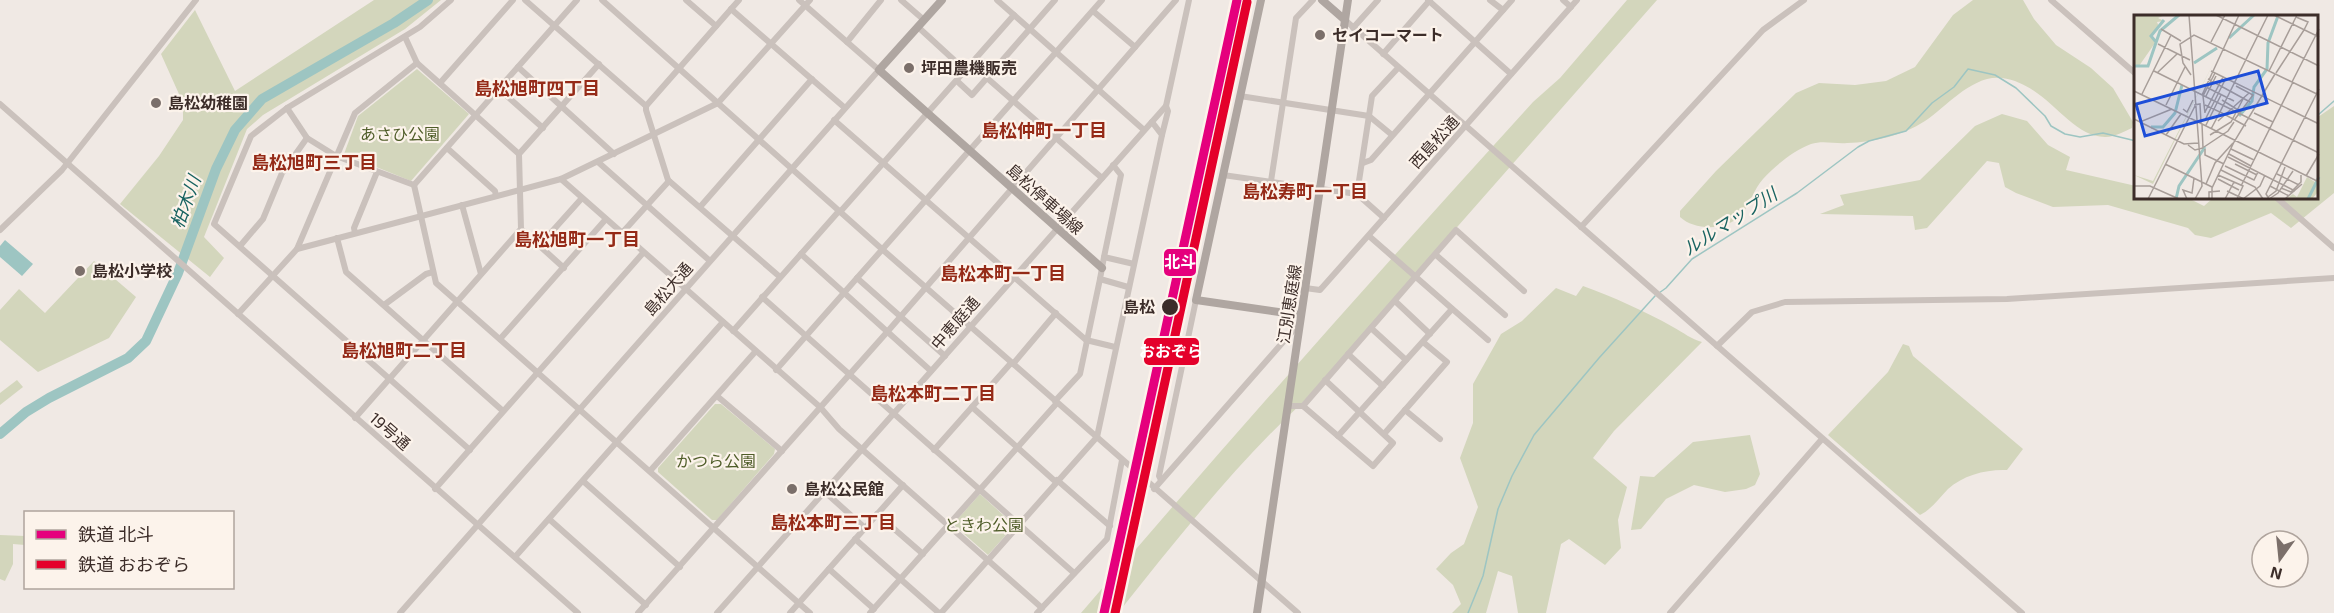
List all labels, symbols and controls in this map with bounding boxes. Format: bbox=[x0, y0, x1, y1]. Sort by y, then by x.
inset map bbox=[2134, 15, 2319, 200]
place label: セイコーマート bbox=[1332, 25, 1444, 44]
marker: セイコーマート bbox=[1313, 28, 1327, 42]
place label: 坪田農機販売 bbox=[921, 58, 1017, 77]
marker: 坪田農機販売 bbox=[902, 61, 916, 75]
district label: 島松旭町四丁目 bbox=[474, 77, 600, 99]
place label: 島松幼稚園 bbox=[168, 93, 248, 112]
marker: 島松幼稚園 bbox=[149, 96, 163, 110]
street label: 西島松通 bbox=[1405, 112, 1462, 172]
district label: 島松仲町一丁目 bbox=[981, 119, 1107, 141]
park label: あさひ公園 bbox=[360, 124, 440, 143]
district label: 島松旭町三丁目 bbox=[251, 151, 377, 173]
street label: 島松停車場線 bbox=[1003, 159, 1087, 238]
water label: 柏木川 bbox=[165, 171, 205, 231]
district label: 島松寿町一丁目 bbox=[1242, 180, 1368, 202]
water label: ルルマップ川 bbox=[1678, 181, 1782, 260]
district label: 島松旭町一丁目 bbox=[514, 228, 640, 250]
line badge: 北斗 bbox=[1163, 248, 1197, 277]
text: 北斗 bbox=[1164, 252, 1196, 271]
street label: 島松大通 bbox=[639, 258, 696, 319]
place label: 島松小学校 bbox=[92, 261, 172, 280]
district label: 島松本町一丁目 bbox=[940, 262, 1066, 284]
street label: 江別恵庭線 bbox=[1273, 263, 1304, 345]
marker: 島松小学校 bbox=[73, 264, 87, 278]
street label: 中恵庭通 bbox=[926, 292, 983, 353]
place label: 島松 bbox=[1123, 297, 1155, 316]
marker: 島松 bbox=[1160, 297, 1180, 317]
line badge: おおぞら bbox=[1143, 337, 1200, 366]
district label: 島松旭町二丁目 bbox=[341, 339, 467, 361]
text: おおぞら bbox=[1139, 341, 1203, 360]
district label: 島松本町二丁目 bbox=[870, 382, 996, 404]
street label: 19号通 bbox=[366, 408, 414, 453]
park label: かつら公園 bbox=[676, 451, 756, 470]
place label: 島松公民館 bbox=[804, 479, 884, 498]
marker: 島松公民館 bbox=[785, 482, 799, 496]
legend bbox=[24, 511, 234, 589]
district label: 島松本町三丁目 bbox=[770, 511, 896, 533]
park label: ときわ公園 bbox=[944, 515, 1024, 534]
text: 鉄道 北斗 bbox=[78, 523, 154, 545]
north arrow bbox=[2250, 529, 2310, 589]
text: 鉄道 おおぞら bbox=[78, 553, 190, 575]
text: N bbox=[2268, 563, 2284, 585]

